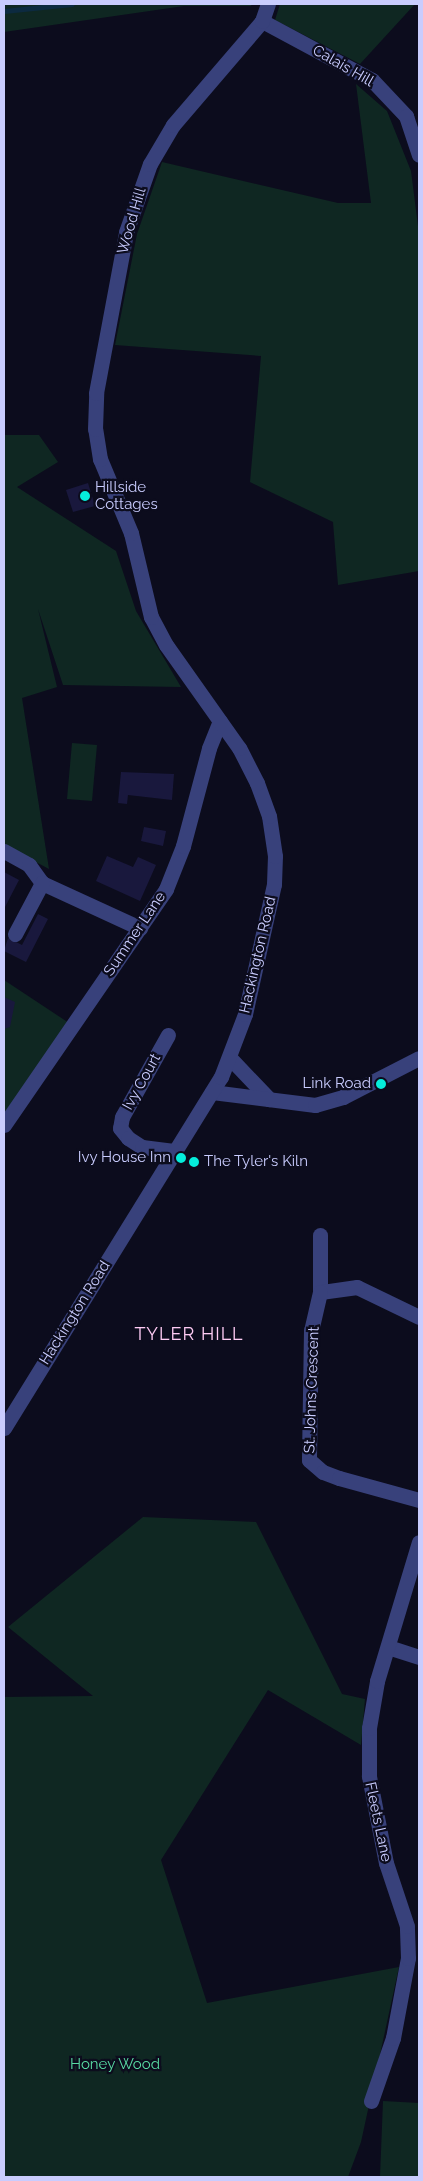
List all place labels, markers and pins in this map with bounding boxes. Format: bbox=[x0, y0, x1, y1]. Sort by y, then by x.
place label: Hillside Cottages bbox=[95, 478, 158, 513]
marker: Hillside Cottages bbox=[79, 490, 91, 502]
place label: Link Road bbox=[302, 1075, 371, 1093]
marker: Link Road bbox=[375, 1078, 387, 1090]
place label: Ivy House Inn bbox=[77, 1149, 171, 1167]
marker: Ivy House Inn bbox=[175, 1152, 187, 1164]
place label: The Tyler's Kiln bbox=[204, 1153, 308, 1171]
marker: The Tyler's Kiln bbox=[188, 1156, 200, 1168]

